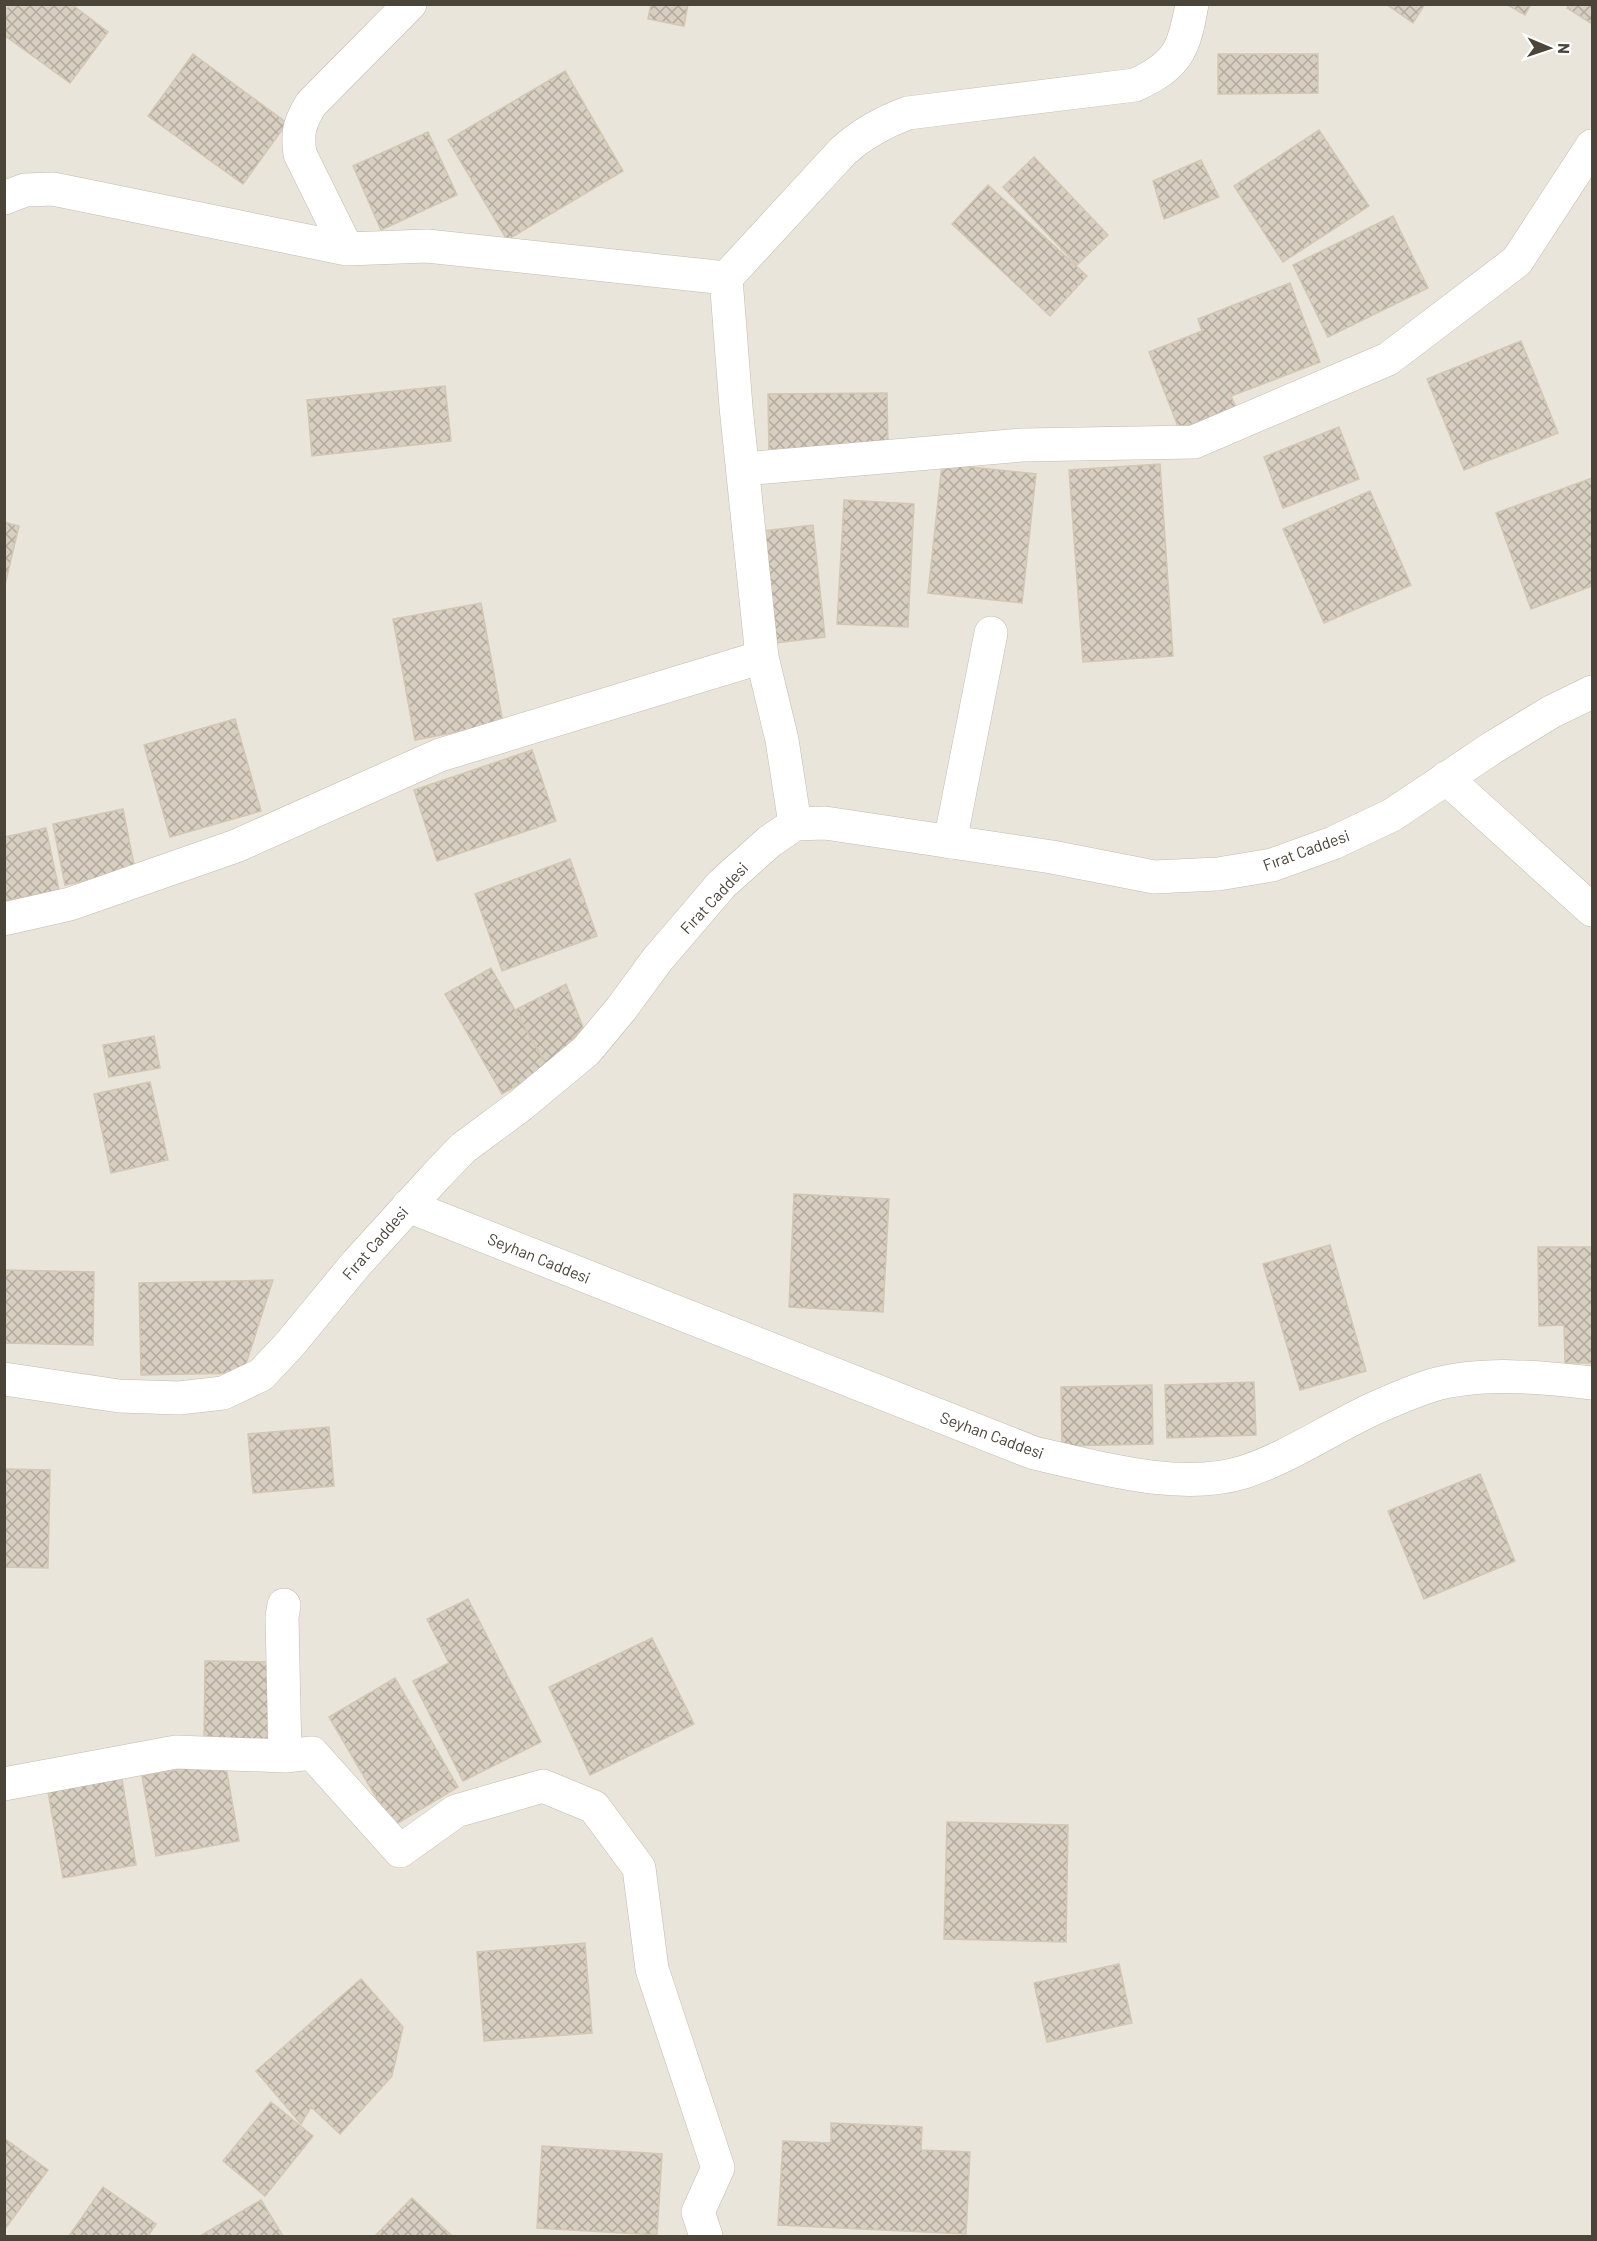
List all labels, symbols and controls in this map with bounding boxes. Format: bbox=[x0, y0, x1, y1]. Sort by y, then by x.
north arrow bbox=[1519, 18, 1579, 78]
text: N bbox=[1555, 43, 1574, 54]
street label: Fırat Caddesi bbox=[1260, 825, 1352, 874]
street label: Fırat Caddesi bbox=[676, 858, 752, 937]
street label: Fırat Caddesi bbox=[338, 1202, 412, 1283]
street label: Seyhan Caddesi bbox=[485, 1228, 593, 1287]
street label: Seyhan Caddesi bbox=[938, 1407, 1047, 1462]

